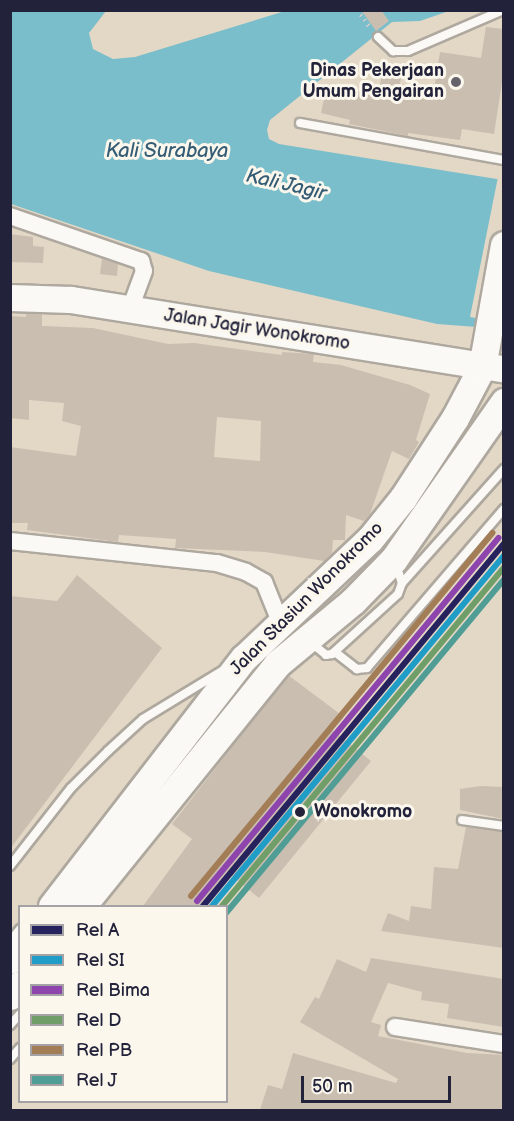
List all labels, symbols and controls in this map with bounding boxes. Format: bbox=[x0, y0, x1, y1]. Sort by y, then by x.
place label: Dinas Pekerjaan Umum Pengairan bbox=[303, 61, 444, 104]
marker: Dinas Pekerjaan Umum Pengairan bbox=[449, 75, 463, 89]
water label: Kali Surabaya bbox=[105, 139, 229, 163]
water label: Kali Jagir bbox=[243, 164, 329, 206]
street label: Jalan Jagir Wonokromo bbox=[162, 304, 352, 356]
street label: Jalan Stasiun Wonokromo bbox=[226, 518, 388, 680]
place label: Wonokromo bbox=[314, 801, 412, 823]
marker: Wonokromo bbox=[291, 803, 309, 821]
legend bbox=[18, 905, 228, 1103]
text: Rel A bbox=[76, 920, 119, 941]
text: Rel SI bbox=[76, 950, 124, 971]
text: Rel Bima bbox=[76, 980, 150, 1001]
text: Rel D bbox=[76, 1010, 121, 1031]
text: Rel PB bbox=[76, 1040, 132, 1061]
scale bar bbox=[304, 1064, 454, 1102]
text: Rel J bbox=[76, 1070, 117, 1091]
text: 50 m bbox=[312, 1076, 353, 1097]

